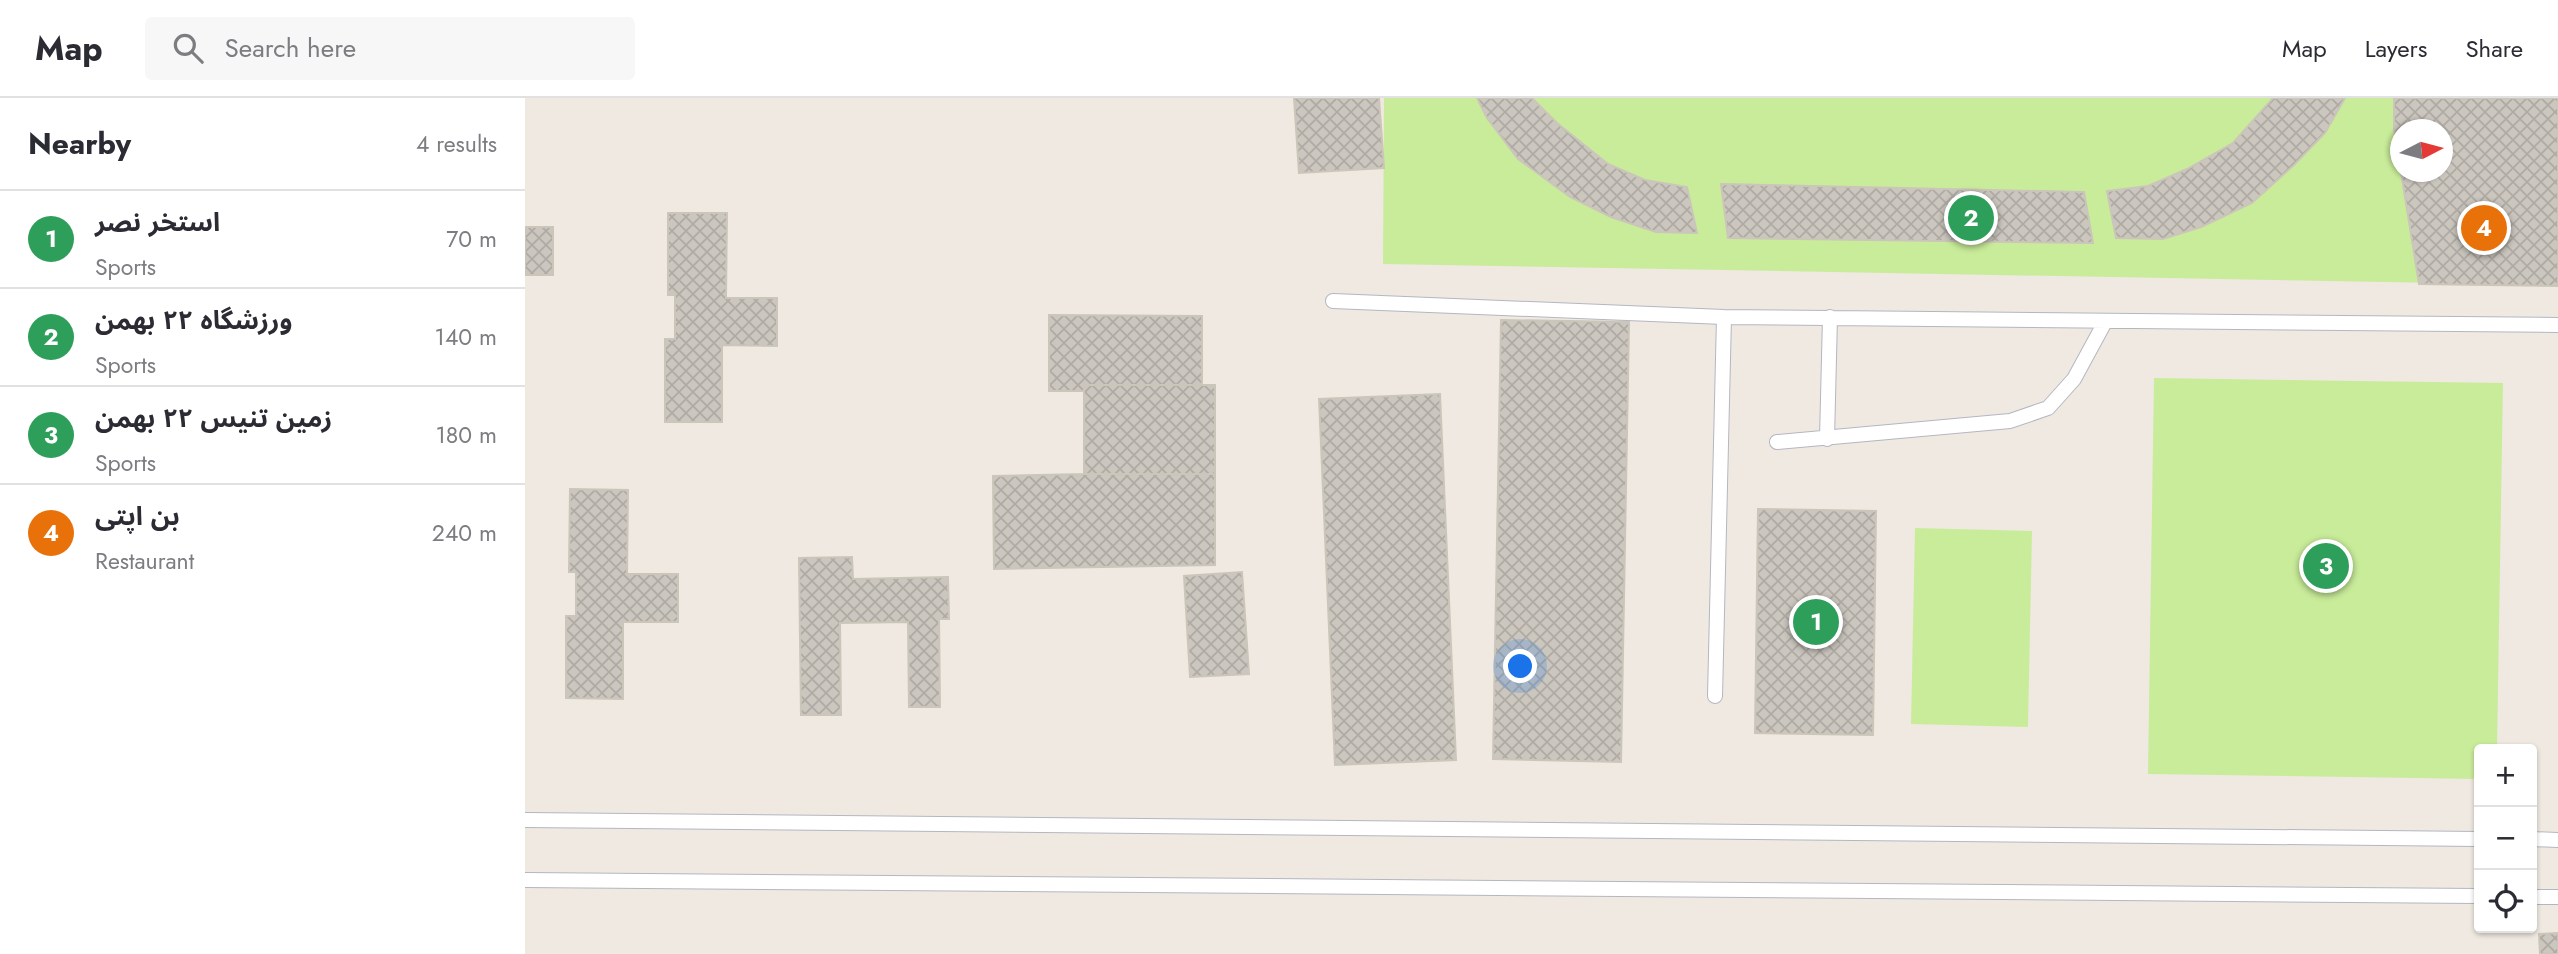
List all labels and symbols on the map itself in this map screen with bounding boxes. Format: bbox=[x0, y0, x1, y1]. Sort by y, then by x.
north arrow bbox=[2390, 119, 2453, 182]
pin: 2 bbox=[1948, 192, 1994, 244]
pin: 4 bbox=[2461, 202, 2507, 254]
pin: 3 bbox=[2303, 540, 2349, 592]
pin: 1 bbox=[1793, 596, 1839, 648]
your location bbox=[1503, 649, 1537, 683]

